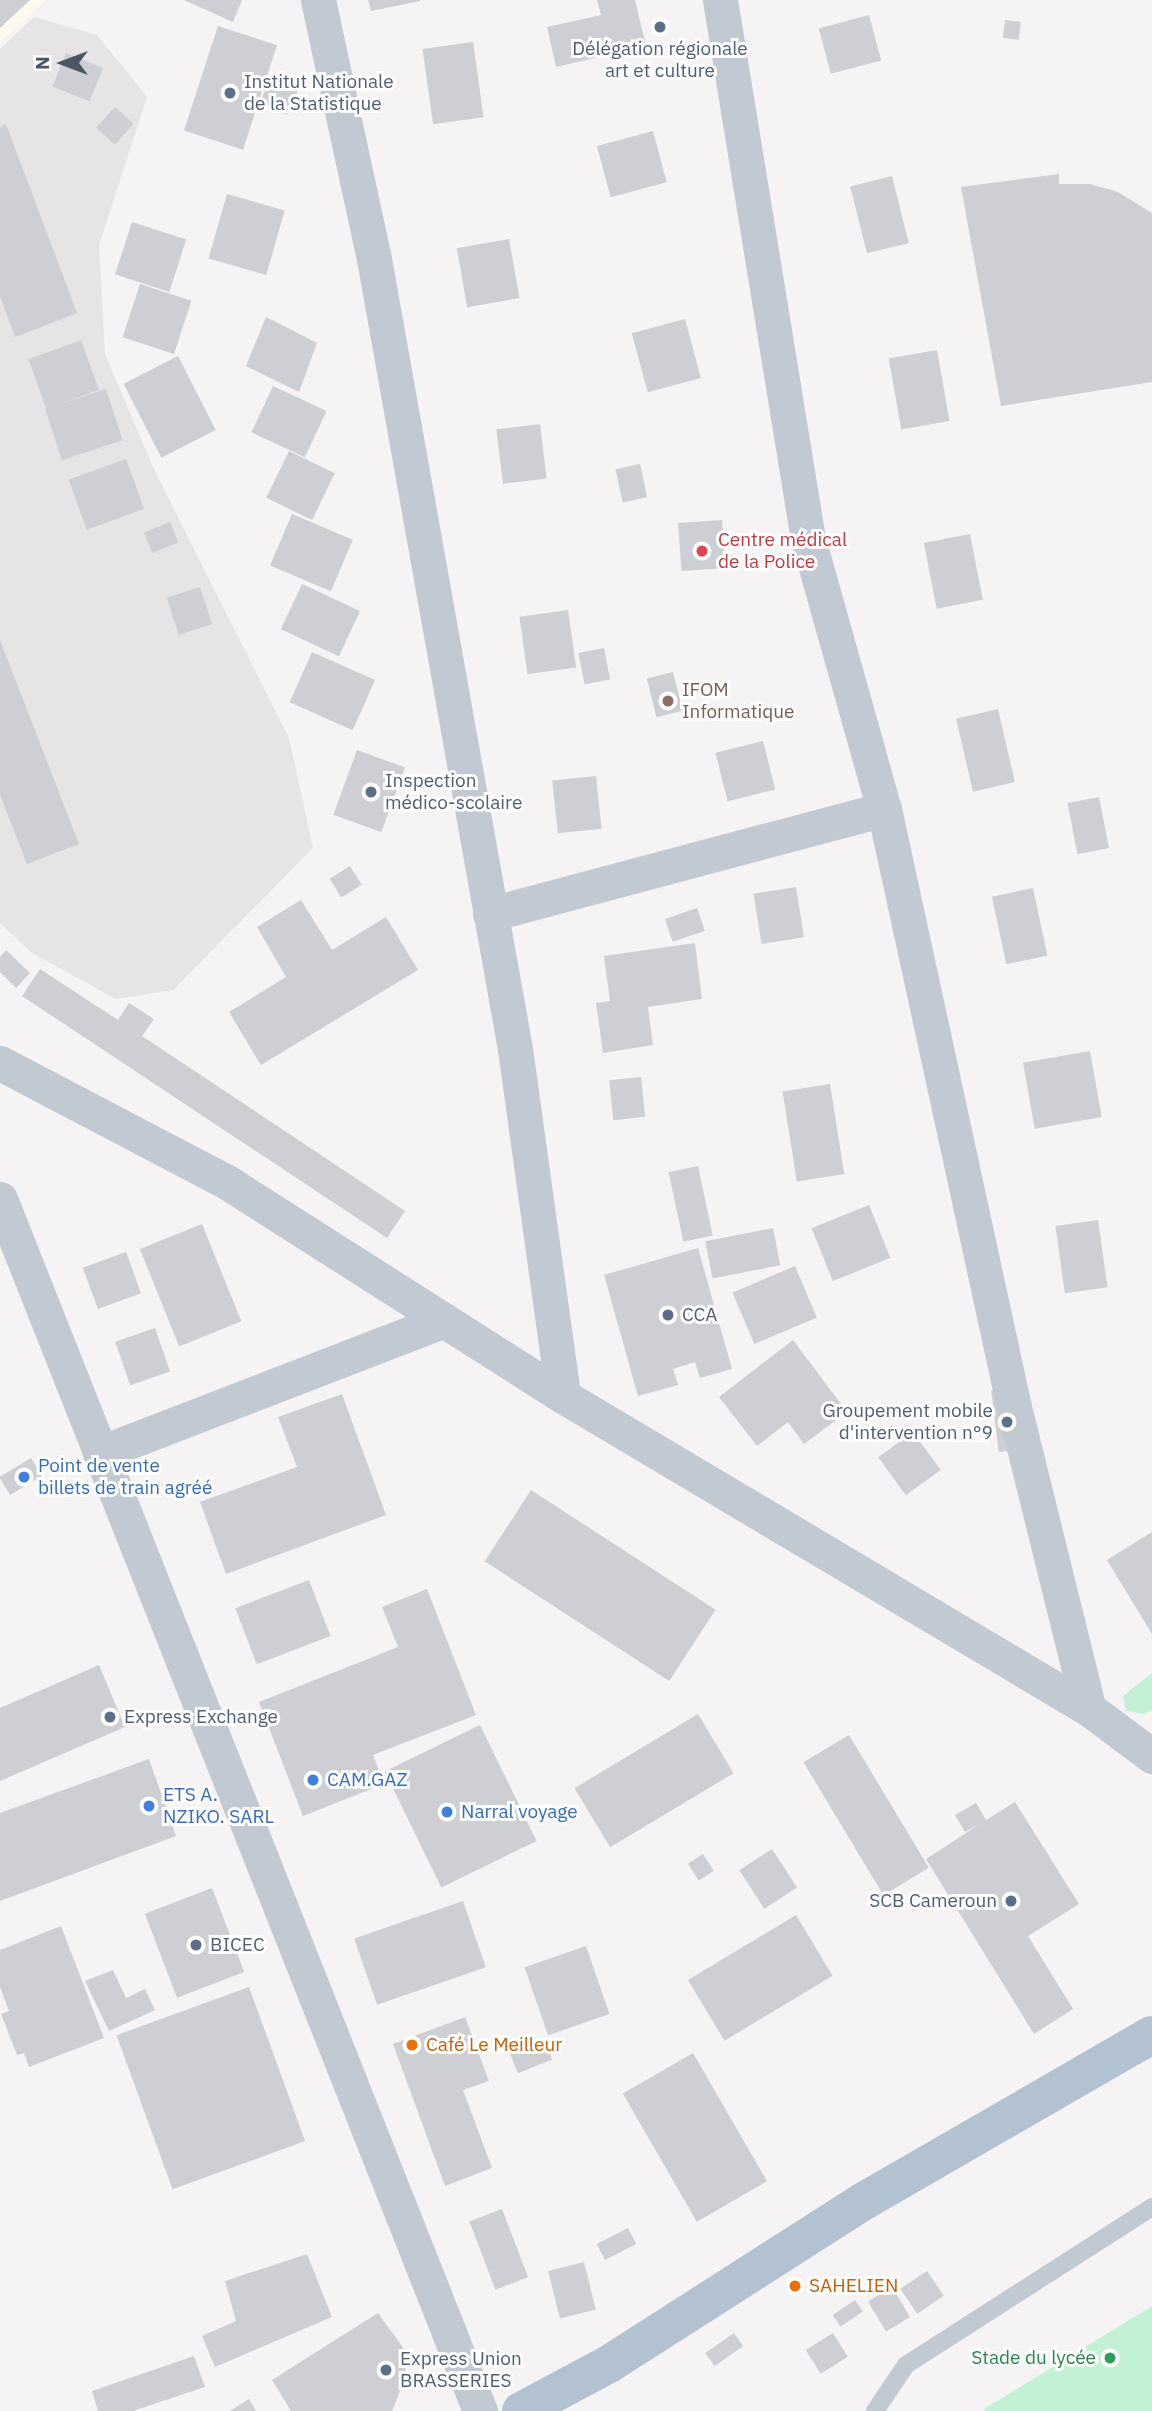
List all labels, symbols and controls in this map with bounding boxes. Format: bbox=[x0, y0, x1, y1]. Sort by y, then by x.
marker: Délégation régionale art et culture bbox=[652, 19, 668, 35]
north arrow bbox=[28, 28, 98, 98]
place label: Délégation régionale art et culture bbox=[572, 38, 748, 82]
text: N bbox=[30, 56, 54, 70]
place label: Institut Nationale de la Statistique bbox=[244, 71, 394, 115]
marker: Institut Nationale de la Statistique bbox=[222, 85, 238, 101]
place label: Centre médical de la Police bbox=[718, 529, 847, 573]
marker: Centre médical de la Police bbox=[692, 541, 712, 561]
place label: IFOM Informatique bbox=[682, 679, 794, 723]
marker: IFOM Informatique bbox=[660, 693, 676, 709]
place label: Inspection médico-scolaire bbox=[385, 770, 522, 814]
marker: Inspection médico-scolaire bbox=[363, 784, 379, 800]
place label: CCA bbox=[682, 1304, 718, 1326]
marker: CCA bbox=[660, 1307, 676, 1323]
place label: Groupement mobile d'intervention n°9 bbox=[822, 1400, 993, 1444]
marker: Groupement mobile d'intervention n°9 bbox=[999, 1414, 1015, 1430]
place label: Point de vente billets de train agréé bbox=[38, 1455, 212, 1499]
marker: Point de vente billets de train agréé bbox=[16, 1469, 32, 1485]
place label: Express Exchange bbox=[124, 1706, 278, 1728]
marker: Express Exchange bbox=[102, 1709, 118, 1725]
place label: CAM.GAZ bbox=[327, 1769, 407, 1791]
marker: CAM.GAZ bbox=[305, 1772, 321, 1788]
place label: ETS A. NZIKO. SARL bbox=[163, 1784, 274, 1828]
marker: ETS A. NZIKO. SARL bbox=[141, 1798, 157, 1814]
place label: Narral voyage bbox=[461, 1801, 578, 1823]
marker: Narral voyage bbox=[439, 1804, 455, 1820]
place label: SCB Cameroun bbox=[869, 1890, 997, 1912]
marker: SCB Cameroun bbox=[1003, 1893, 1019, 1909]
place label: BICEC bbox=[210, 1934, 265, 1956]
marker: BICEC bbox=[188, 1937, 204, 1953]
place label: Café Le Meilleur bbox=[426, 2034, 562, 2056]
marker: Café Le Meilleur bbox=[404, 2037, 420, 2053]
place label: SAHELIEN bbox=[809, 2275, 898, 2297]
marker: SAHELIEN bbox=[787, 2278, 803, 2294]
place label: Stade du lycée bbox=[971, 2347, 1096, 2369]
place label: Express Union BRASSERIES bbox=[400, 2348, 522, 2392]
marker: Stade du lycée bbox=[1102, 2350, 1118, 2366]
marker: Express Union BRASSERIES bbox=[378, 2362, 394, 2378]

